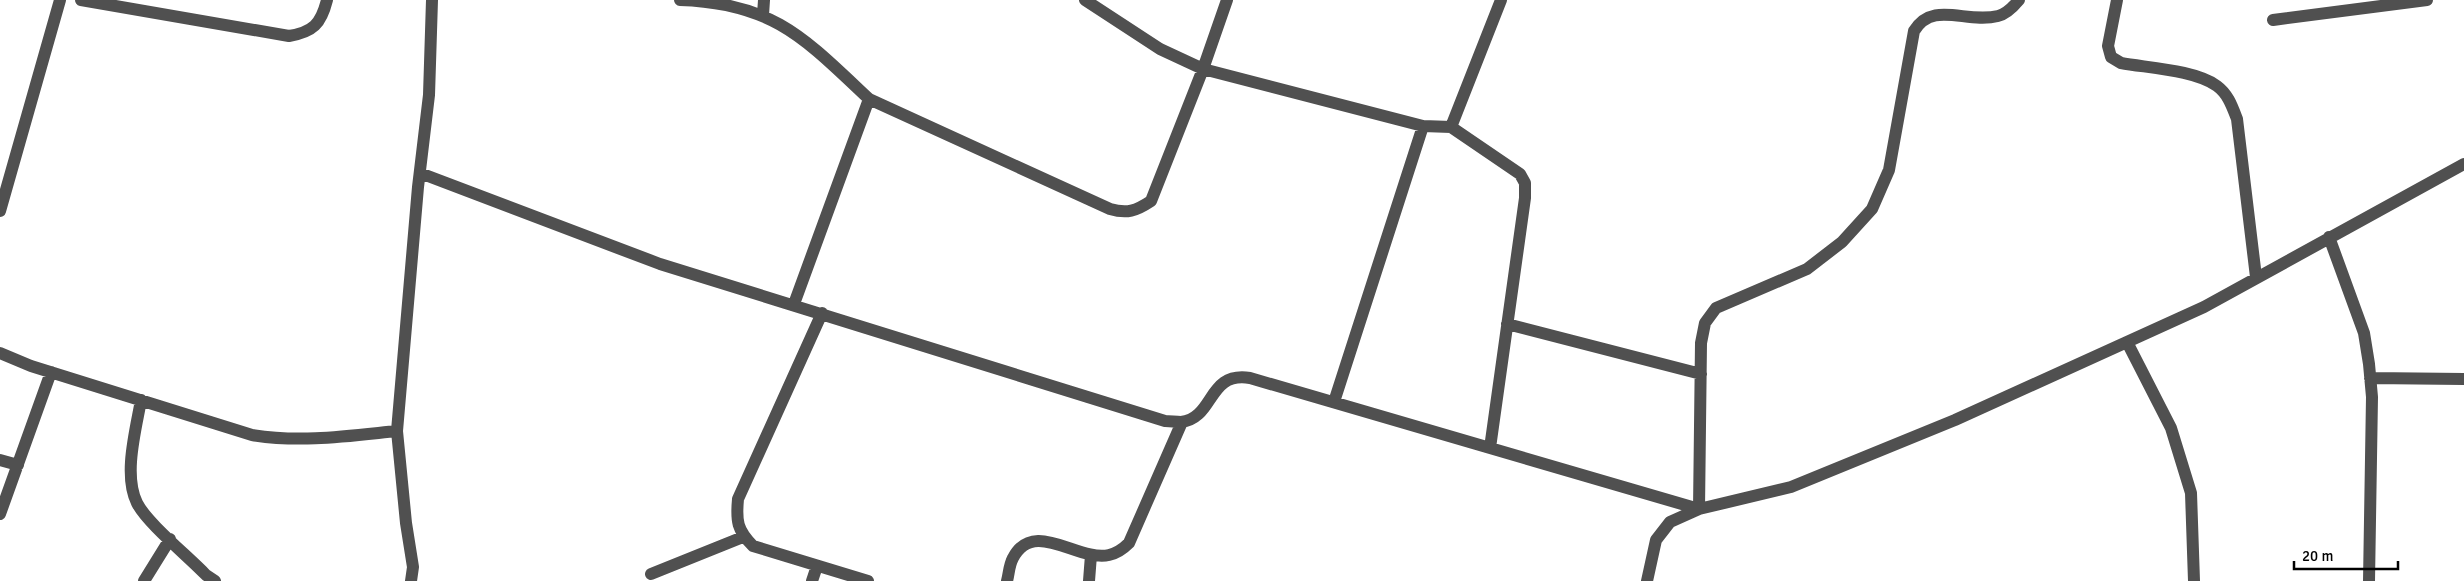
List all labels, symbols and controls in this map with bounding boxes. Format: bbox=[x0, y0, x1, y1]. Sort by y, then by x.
scale bar bbox=[2294, 538, 2398, 570]
text: 20 m bbox=[2302, 547, 2333, 565]

